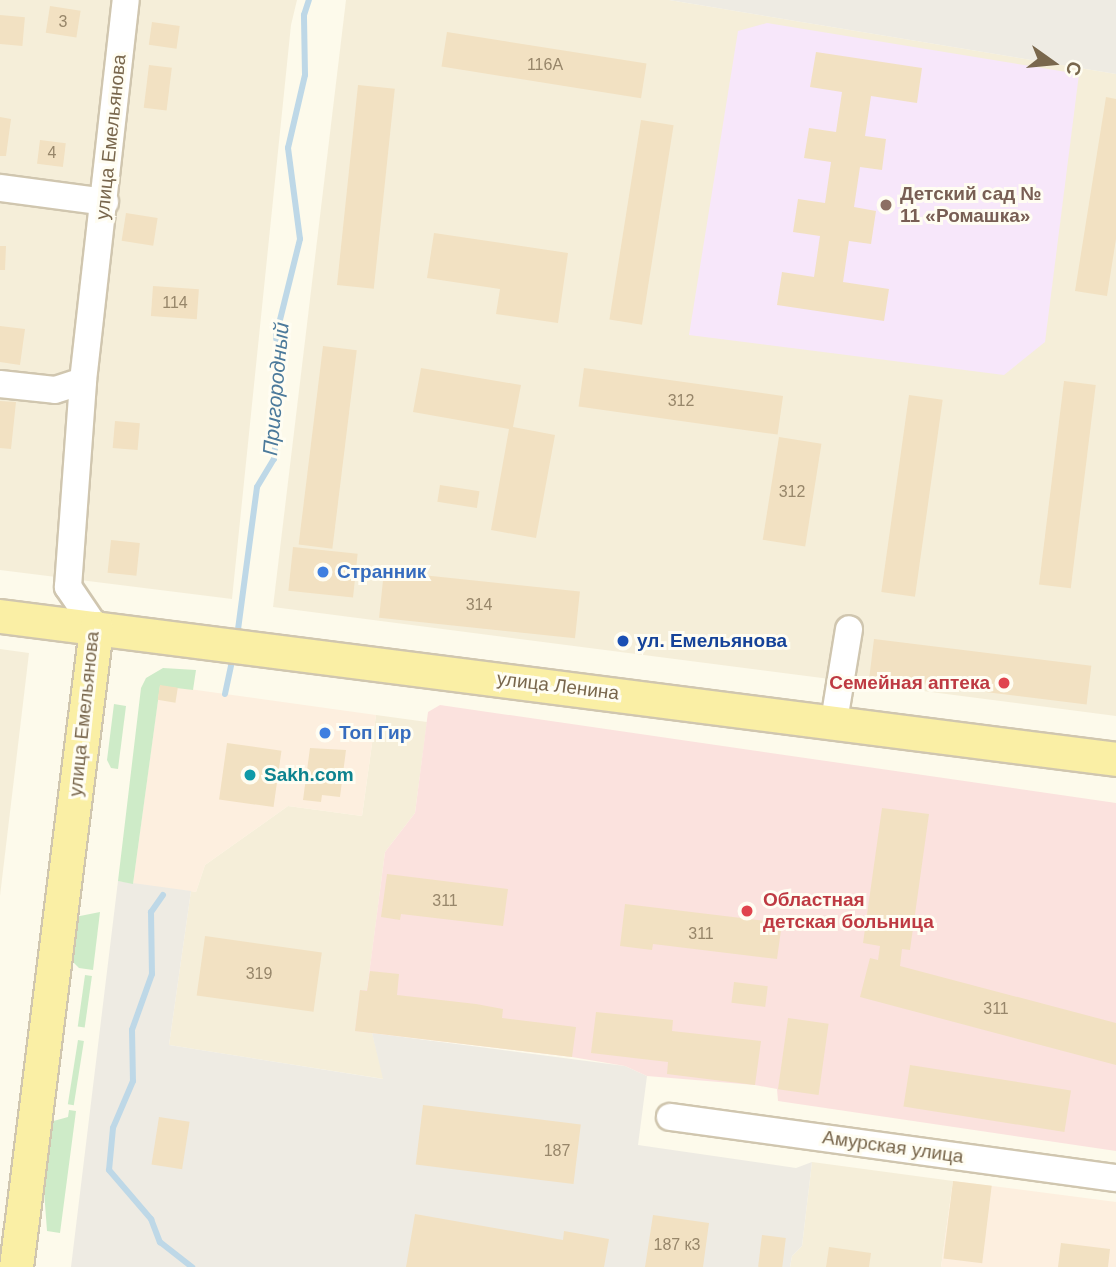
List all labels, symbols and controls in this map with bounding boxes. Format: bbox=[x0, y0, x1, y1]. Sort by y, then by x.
house number: 3 bbox=[59, 12, 67, 32]
north arrow bbox=[1018, 28, 1088, 98]
street label: улица Емельянова bbox=[91, 53, 131, 221]
house number: 116А bbox=[527, 55, 563, 75]
text: С bbox=[1062, 59, 1086, 78]
house number: 4 bbox=[48, 143, 56, 163]
place label: Детский сад № 11 «Ромашка» bbox=[900, 183, 1042, 227]
marker: Детский сад № 11 «Ромашка» bbox=[878, 197, 894, 213]
house number: 114 bbox=[162, 293, 188, 313]
water label: Пригородный bbox=[258, 321, 294, 457]
house number: 312 bbox=[668, 391, 694, 411]
house number: 312 bbox=[779, 482, 805, 502]
place label: Странник bbox=[337, 561, 426, 583]
marker: Странник bbox=[315, 564, 331, 580]
house number: 314 bbox=[466, 595, 492, 615]
street label: улица Емельянова bbox=[64, 630, 104, 798]
place label: ул. Емельянова bbox=[637, 630, 787, 652]
marker: ул. Емельянова bbox=[615, 633, 631, 649]
street label: улица Ленина bbox=[496, 667, 620, 705]
place label: Семейная аптека bbox=[829, 672, 990, 694]
marker: Семейная аптека bbox=[996, 675, 1012, 691]
place label: Топ Гир bbox=[339, 722, 411, 744]
marker: Топ Гир bbox=[317, 725, 333, 741]
place label: Sakh.com bbox=[264, 764, 354, 786]
marker: Sakh.com bbox=[242, 767, 258, 783]
place label: Областная детская больница bbox=[763, 889, 934, 933]
house number: 311 bbox=[432, 891, 458, 911]
marker: Областная детская больница bbox=[737, 901, 757, 921]
house number: 311 bbox=[688, 924, 714, 944]
house number: 319 bbox=[246, 964, 272, 984]
house number: 311 bbox=[983, 999, 1009, 1019]
street label: Амурская улица bbox=[821, 1126, 965, 1168]
house number: 187 bbox=[544, 1141, 570, 1161]
house number: 187 к3 bbox=[653, 1235, 701, 1255]

